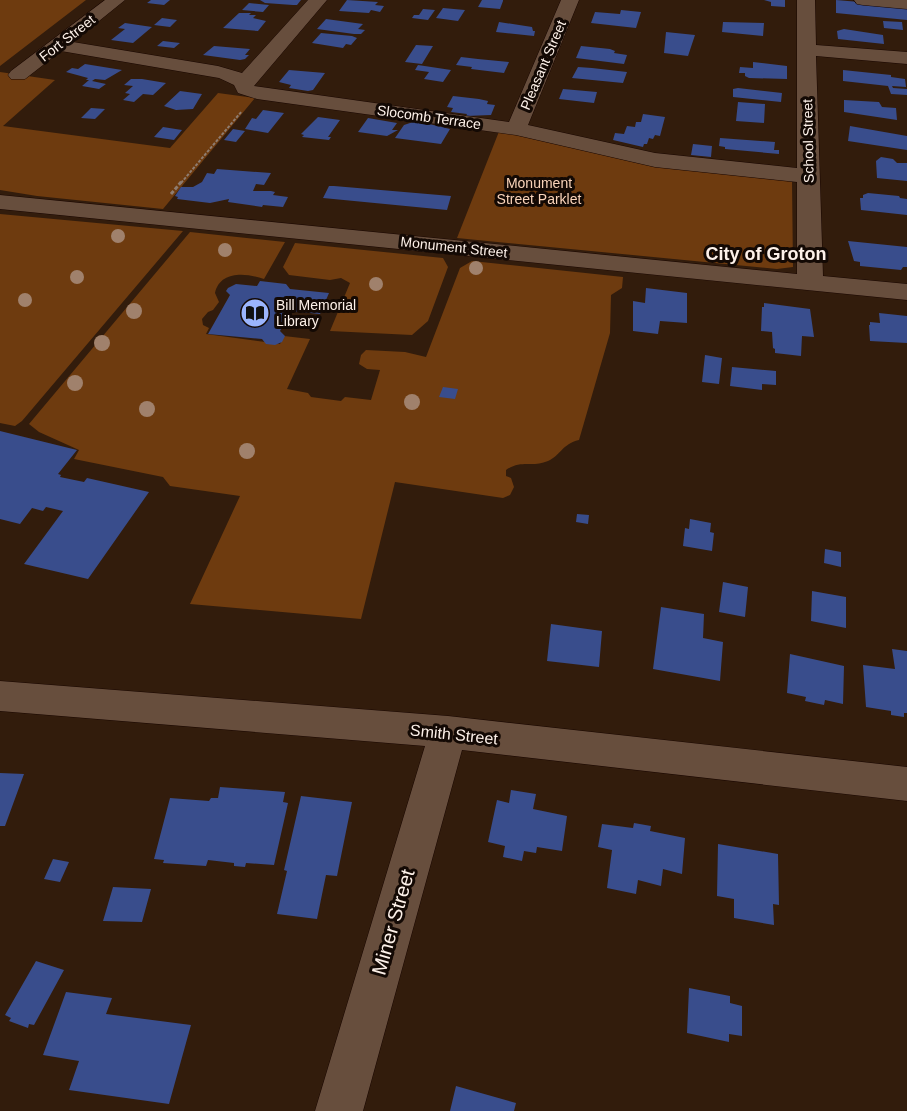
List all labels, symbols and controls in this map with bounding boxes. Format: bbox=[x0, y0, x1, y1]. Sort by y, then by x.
street label: Fort Street bbox=[36, 11, 98, 65]
street label: Pleasant Street bbox=[517, 18, 569, 112]
street label: School Street bbox=[799, 99, 817, 183]
street label: Slocomb Terrace bbox=[376, 102, 482, 132]
park label: Monument Street Parklet bbox=[497, 175, 582, 207]
street label: Monument Street bbox=[400, 233, 508, 261]
district label: City of Groton bbox=[706, 244, 826, 264]
library icon: Bill Memorial Library bbox=[239, 297, 271, 329]
place label: Bill Memorial Library bbox=[276, 297, 356, 329]
street label: Smith Street bbox=[409, 721, 499, 748]
street label: Miner Street bbox=[367, 866, 419, 977]

